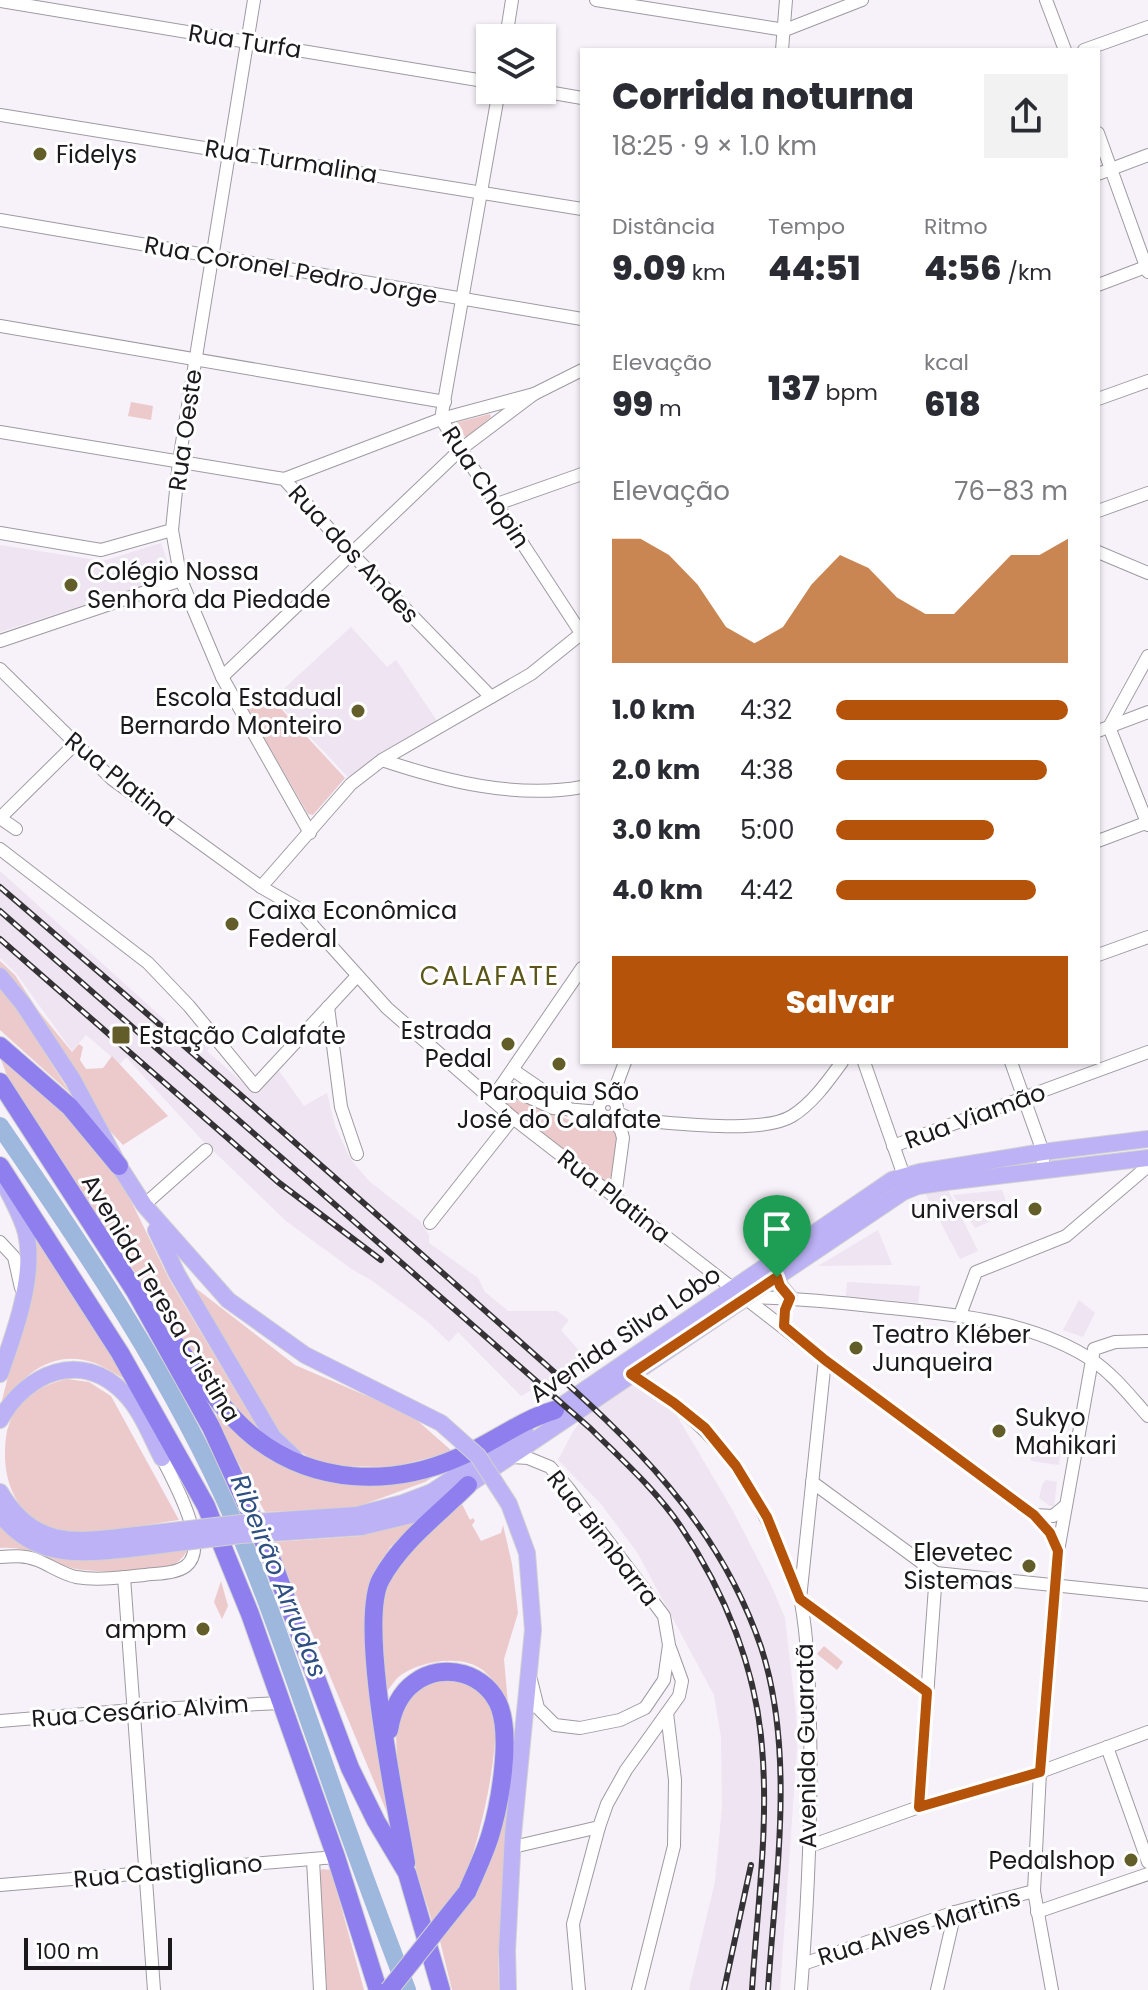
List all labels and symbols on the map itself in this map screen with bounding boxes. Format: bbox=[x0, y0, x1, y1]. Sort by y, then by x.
street label: Rua Turfa bbox=[186, 16, 304, 66]
street label: Rua Turmalina bbox=[202, 131, 380, 191]
place label: Fidelys bbox=[56, 138, 137, 171]
marker: Fidelys bbox=[31, 145, 49, 163]
street label: Rua Coronel Pedro Jorge bbox=[142, 228, 440, 312]
street label: Rua Oeste bbox=[160, 367, 210, 493]
street label: Rua Chopin bbox=[434, 420, 538, 554]
street label: Rua dos Andes bbox=[281, 478, 427, 630]
place label: Colégio Nossa Senhora da Piedade bbox=[87, 555, 331, 616]
marker: Colégio Nossa Senhora da Piedade bbox=[62, 576, 80, 594]
place label: Escola Estadual Bernardo Monteiro bbox=[120, 681, 342, 742]
marker: Escola Estadual Bernardo Monteiro bbox=[349, 702, 367, 720]
street label: Rua Platina bbox=[58, 724, 184, 834]
place label: Caixa Econômica Federal bbox=[248, 894, 457, 955]
marker: Caixa Econômica Federal bbox=[223, 915, 241, 933]
district label: CALAFATE bbox=[420, 958, 560, 994]
place label: Estrada Pedal bbox=[401, 1014, 492, 1075]
place label: Estação Calafate bbox=[139, 1019, 346, 1052]
marker: Estação Calafate bbox=[110, 1024, 132, 1046]
marker: Estrada Pedal bbox=[499, 1035, 517, 1053]
marker: Paroquia São José do Calafate bbox=[550, 1055, 568, 1073]
place label: Paroquia São José do Calafate bbox=[457, 1075, 661, 1136]
street label: Rua Viamão bbox=[900, 1075, 1050, 1157]
street label: Rua Platina bbox=[551, 1141, 677, 1251]
street label: Avenida Teresa Cristina bbox=[74, 1168, 248, 1428]
place label: universal bbox=[910, 1193, 1019, 1226]
pin bbox=[743, 1195, 811, 1277]
marker: universal bbox=[1026, 1200, 1044, 1218]
street label: Avenida Silva Lobo bbox=[523, 1258, 727, 1410]
place label: Teatro Kléber Junqueira bbox=[872, 1318, 1031, 1379]
marker: Teatro Kléber Junqueira bbox=[847, 1339, 865, 1357]
place label: Sukyo Mahikari bbox=[1015, 1401, 1117, 1462]
marker: Sukyo Mahikari bbox=[990, 1422, 1008, 1440]
street label: Rua Bimbarra bbox=[539, 1463, 667, 1613]
water label: Ribeirão Arrudas bbox=[222, 1469, 336, 1683]
place label: Elevetec Sistemas bbox=[903, 1536, 1013, 1597]
marker: Elevetec Sistemas bbox=[1020, 1557, 1038, 1575]
place label: ampm bbox=[105, 1613, 187, 1646]
marker: ampm bbox=[194, 1620, 212, 1638]
street label: Avenida Guaratã bbox=[788, 1643, 824, 1849]
street label: Rua Cesário Alvim bbox=[30, 1687, 250, 1735]
place label: Pedalshop bbox=[988, 1844, 1115, 1877]
street label: Rua Castigliano bbox=[72, 1846, 264, 1896]
marker: Pedalshop bbox=[1122, 1851, 1140, 1869]
street label: Rua Alves Martins bbox=[814, 1880, 1024, 1974]
scale bar bbox=[24, 1934, 172, 1970]

